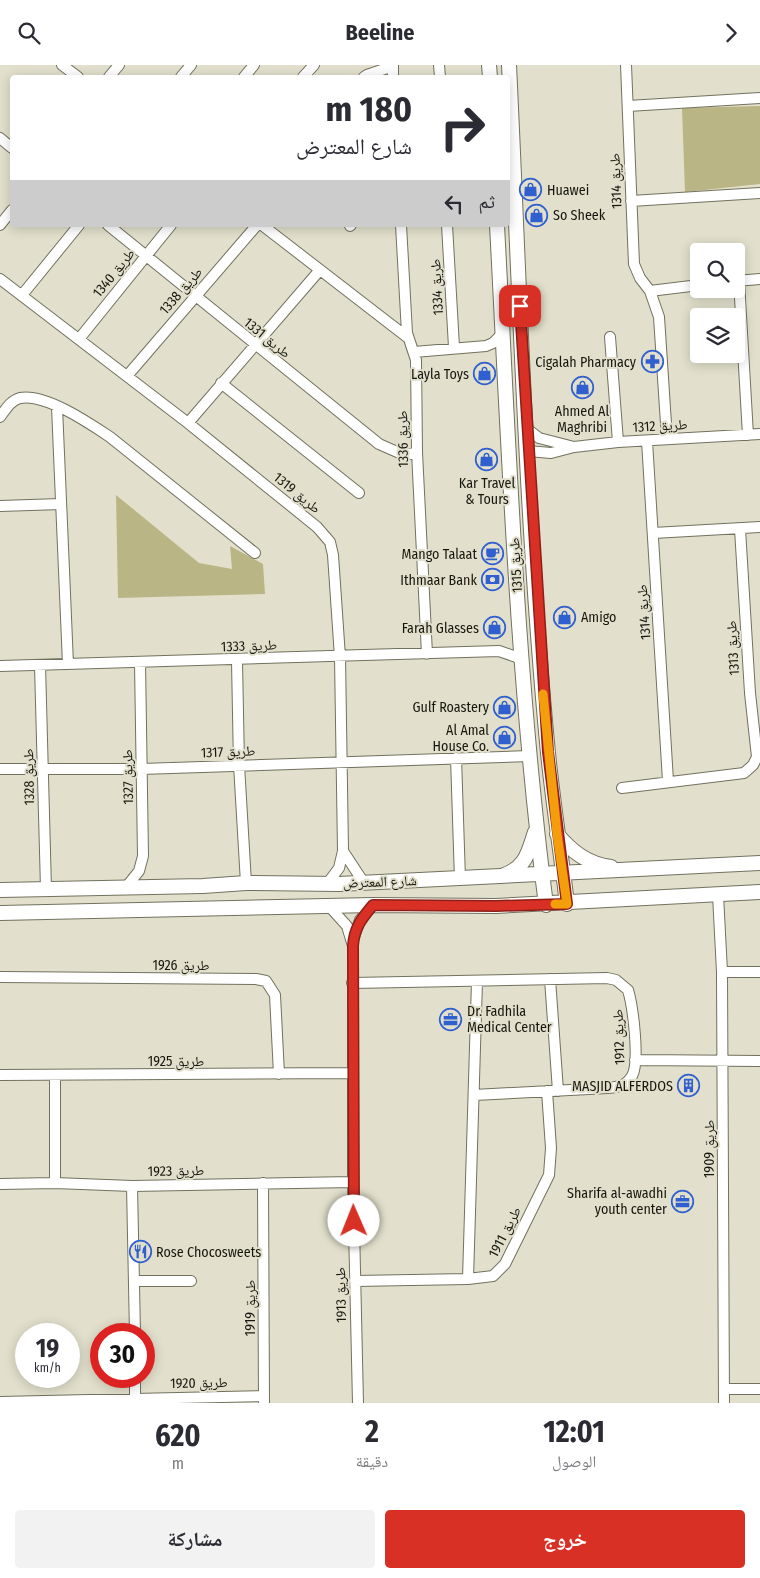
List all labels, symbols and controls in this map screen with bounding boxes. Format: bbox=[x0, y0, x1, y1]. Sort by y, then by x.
icon: search bbox=[15, 19, 43, 47]
text: Beeline bbox=[346, 19, 415, 46]
icon: forward bbox=[717, 19, 745, 47]
text: 180 m bbox=[326, 88, 412, 130]
icon: right bbox=[430, 95, 495, 160]
text: شارع المعترض bbox=[296, 133, 412, 160]
street label: طريق 1314 bbox=[607, 153, 626, 209]
shop icon: Huawei bbox=[519, 178, 543, 202]
place label: Huawei bbox=[547, 182, 589, 199]
icon: left bbox=[440, 190, 468, 218]
text: ثم bbox=[478, 190, 495, 213]
shop icon: So Sheek bbox=[525, 203, 549, 227]
place label: So Sheek bbox=[553, 207, 606, 224]
map controls bbox=[690, 243, 745, 363]
button: search bbox=[690, 243, 745, 298]
street label: طريق 1340 bbox=[89, 245, 140, 301]
street label: طريق 1334 bbox=[427, 258, 448, 316]
street label: طريق 1338 bbox=[156, 264, 207, 319]
pin bbox=[499, 285, 541, 327]
icon: arrive bbox=[506, 292, 534, 320]
button: layers bbox=[690, 308, 745, 363]
street label: طريق 1331 bbox=[240, 314, 294, 363]
pharmacy icon: Cigalah Pharmacy bbox=[640, 350, 664, 374]
place label: Cigalah Pharmacy bbox=[535, 354, 637, 371]
shop icon: Layla Toys bbox=[473, 362, 497, 386]
place label: Layla Toys bbox=[411, 366, 469, 383]
shop icon: Ahmed Al Maghribi bbox=[570, 376, 594, 400]
place label: Ahmed Al Maghribi bbox=[555, 403, 609, 436]
street label: طريق 1336 bbox=[394, 410, 413, 468]
street label: طريق 1312 bbox=[632, 416, 688, 437]
shop icon: Kar Travel & Tours bbox=[475, 448, 499, 472]
street label: طريق 1319 bbox=[269, 469, 324, 518]
place label: Kar Travel & Tours bbox=[459, 475, 515, 508]
street label: طريق 1315 bbox=[506, 537, 527, 593]
cafe icon: Mango Talaat bbox=[481, 542, 505, 566]
place label: Mango Talaat bbox=[401, 546, 477, 563]
bank icon: Ithmaar Bank bbox=[481, 568, 505, 592]
place label: Ithmaar Bank bbox=[400, 572, 477, 589]
street label: طريق 1314 bbox=[634, 584, 655, 640]
shop icon: Amigo bbox=[553, 605, 577, 629]
place label: Amigo bbox=[581, 609, 616, 626]
shop icon: Farah Glasses bbox=[483, 616, 507, 640]
place label: Farah Glasses bbox=[402, 620, 479, 637]
street label: طريق 1313 bbox=[723, 620, 744, 676]
street label: طريق 1333 bbox=[221, 637, 278, 656]
shop icon: Gulf Roastery bbox=[493, 695, 517, 719]
place label: Gulf Roastery bbox=[413, 699, 490, 716]
place label: Al Amal House Co. bbox=[433, 722, 489, 755]
shop icon: Al Amal House Co. bbox=[493, 726, 517, 750]
street label: طريق 1317 bbox=[200, 743, 256, 762]
street label: طريق 1328 bbox=[20, 748, 39, 806]
street label: طريق 1327 bbox=[119, 749, 138, 805]
street label: شارع المعترض bbox=[343, 872, 417, 893]
street label: طريق 1926 bbox=[152, 957, 210, 975]
place label: Dr. Fadhila Medical Center bbox=[467, 1003, 552, 1036]
office icon: Dr. Fadhila Medical Center bbox=[439, 1007, 463, 1031]
street label: طريق 1912 bbox=[610, 1009, 629, 1065]
street label: طريق 1925 bbox=[148, 1053, 204, 1071]
building icon: MASJID ALFERDOS bbox=[677, 1074, 701, 1098]
place label: MASJID ALFERDOS bbox=[572, 1078, 673, 1095]
street label: طريق 1909 bbox=[701, 1120, 719, 1178]
street label: طريق 1923 bbox=[148, 1162, 204, 1181]
place label: Sharifa al-awadhi youth center bbox=[567, 1185, 667, 1218]
office icon: Sharifa al-awadhi youth center bbox=[671, 1189, 695, 1213]
position arrow bbox=[327, 1194, 379, 1246]
street label: طريق 1911 bbox=[485, 1204, 526, 1261]
restaurant icon: Rose Chocosweets bbox=[128, 1240, 152, 1264]
place label: Rose Chocosweets bbox=[156, 1244, 261, 1261]
street label: طريق 1913 bbox=[332, 1267, 351, 1323]
street label: طريق 1919 bbox=[242, 1280, 260, 1336]
speed limit sign: 30 bbox=[90, 1323, 155, 1388]
text: 19 bbox=[36, 1334, 59, 1364]
text: km/h bbox=[34, 1361, 61, 1375]
street label: طريق 1920 bbox=[170, 1374, 228, 1393]
text: 2 bbox=[365, 1414, 379, 1450]
text: 12:01 bbox=[543, 1414, 605, 1450]
text: 620 bbox=[155, 1418, 201, 1454]
text: دقيقة bbox=[356, 1452, 388, 1471]
text: الوصول bbox=[552, 1452, 596, 1471]
text: m bbox=[172, 1454, 184, 1473]
button: مشاركة bbox=[15, 1510, 375, 1568]
button: خروج bbox=[385, 1510, 745, 1568]

